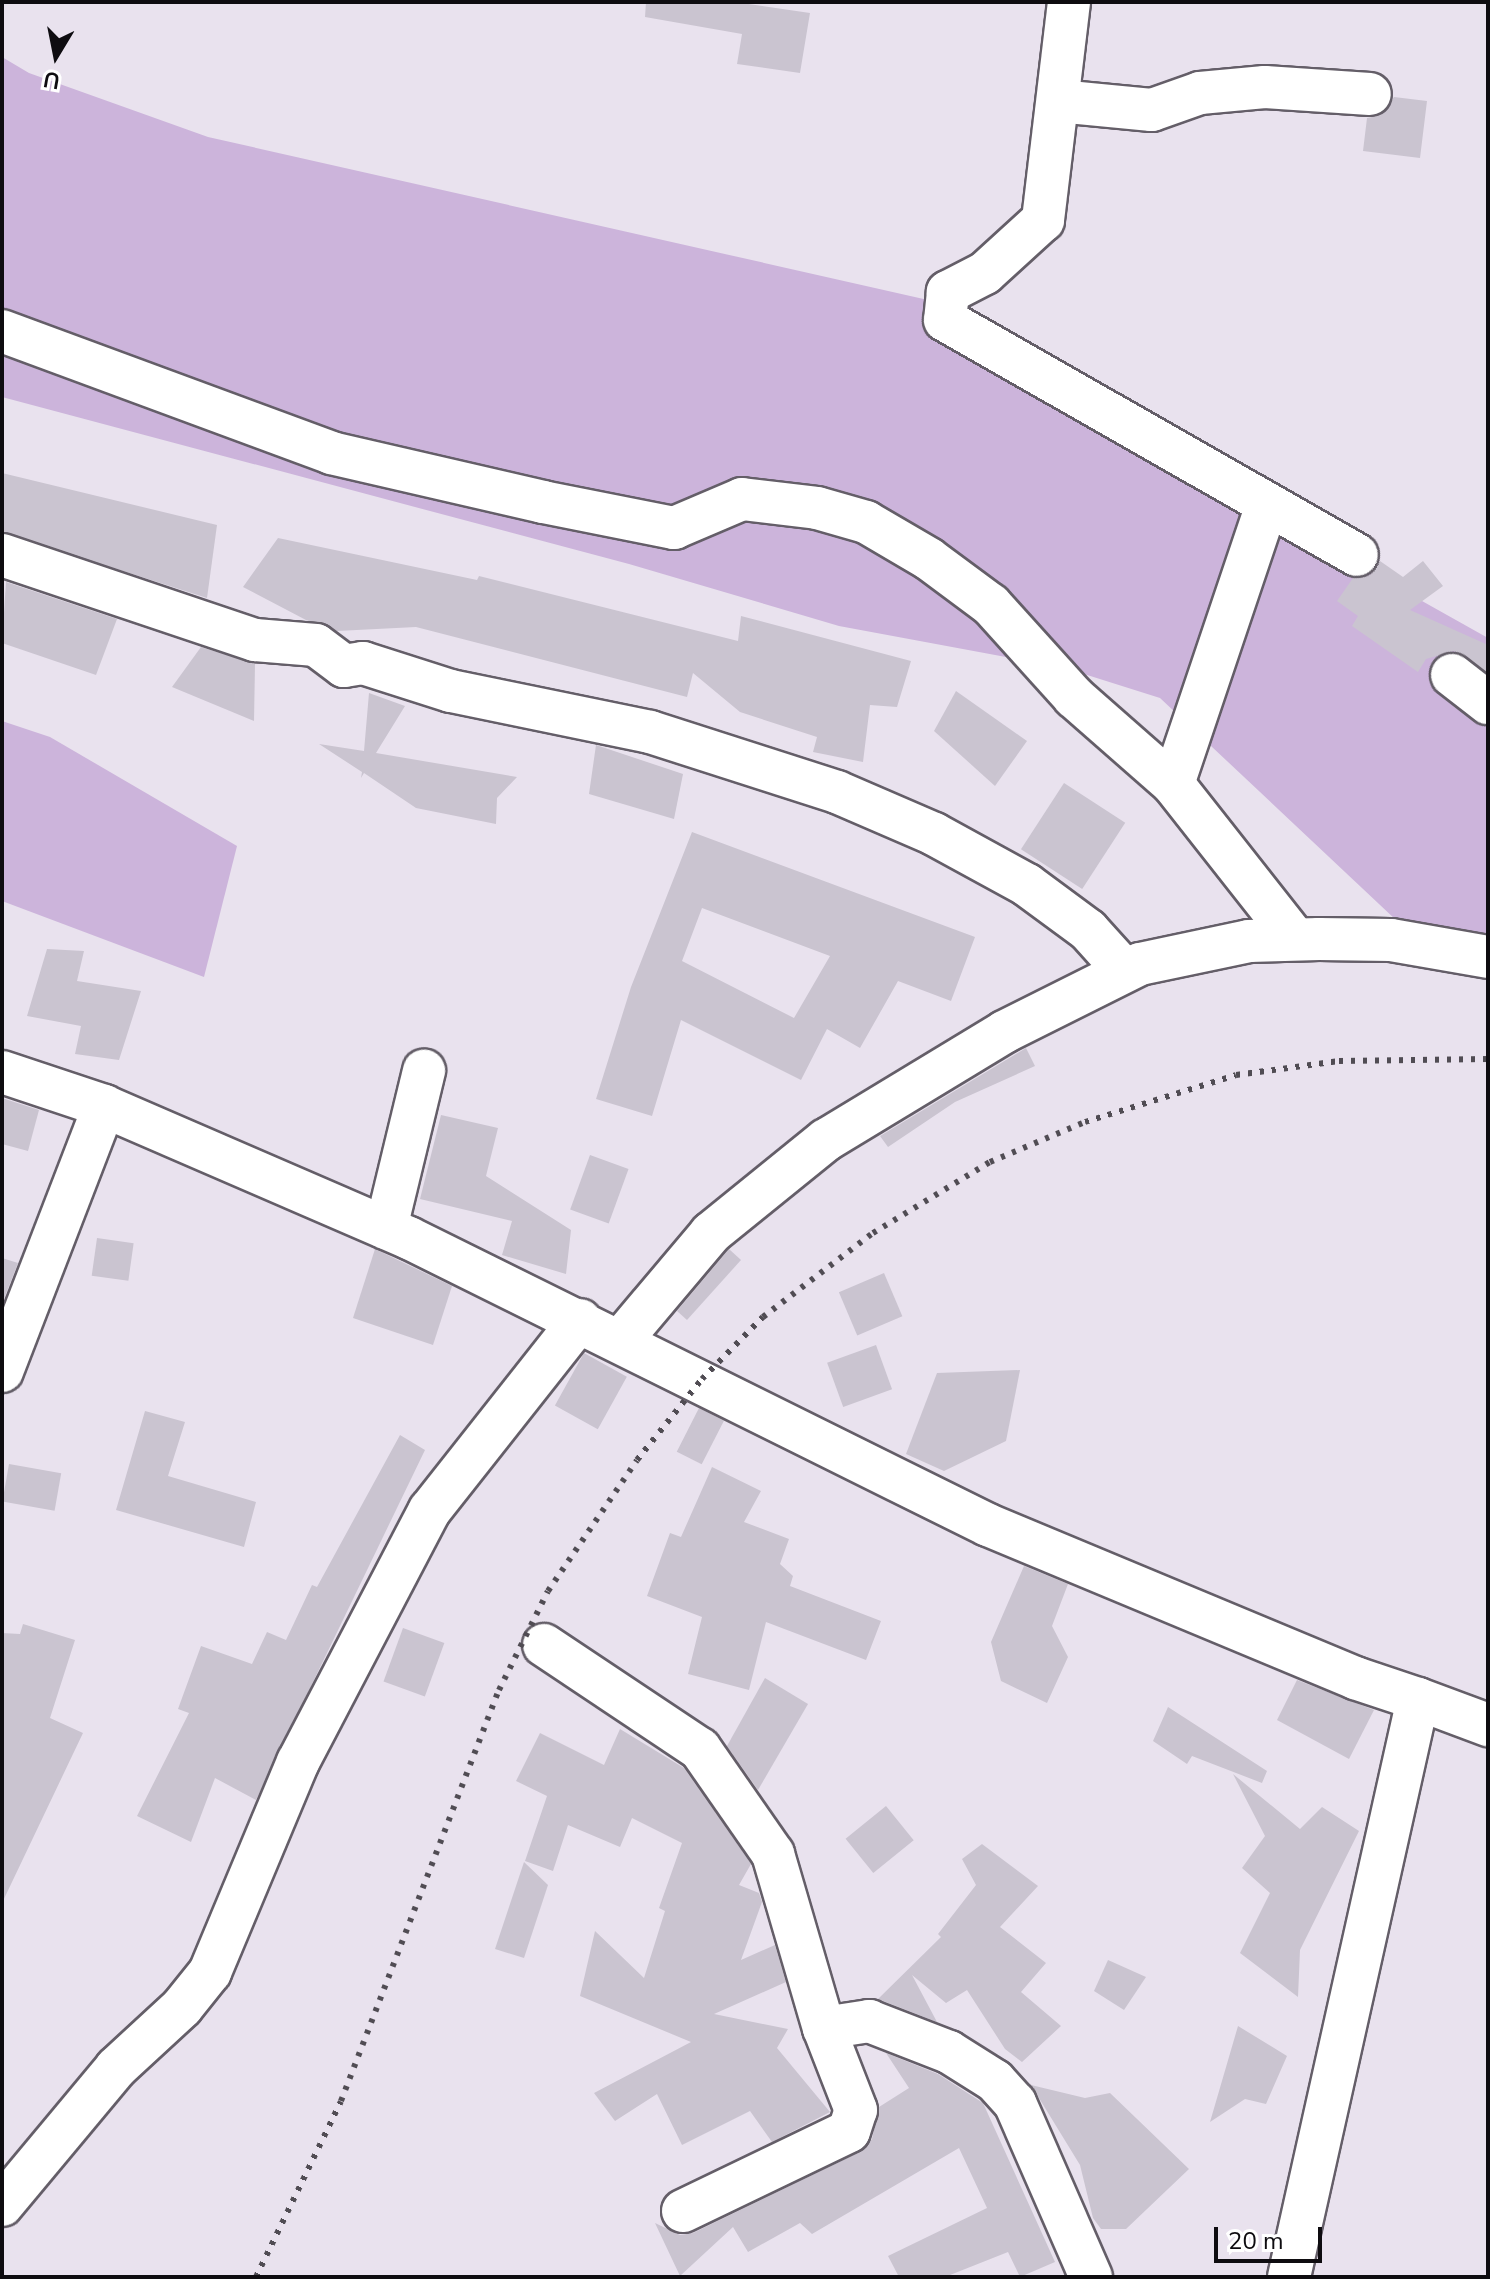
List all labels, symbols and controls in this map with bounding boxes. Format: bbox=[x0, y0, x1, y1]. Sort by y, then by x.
north arrow bbox=[16, 16, 96, 96]
text: U bbox=[41, 63, 62, 96]
scale bar bbox=[1218, 2211, 1326, 2261]
text: 20 m bbox=[1228, 2225, 1284, 2257]

